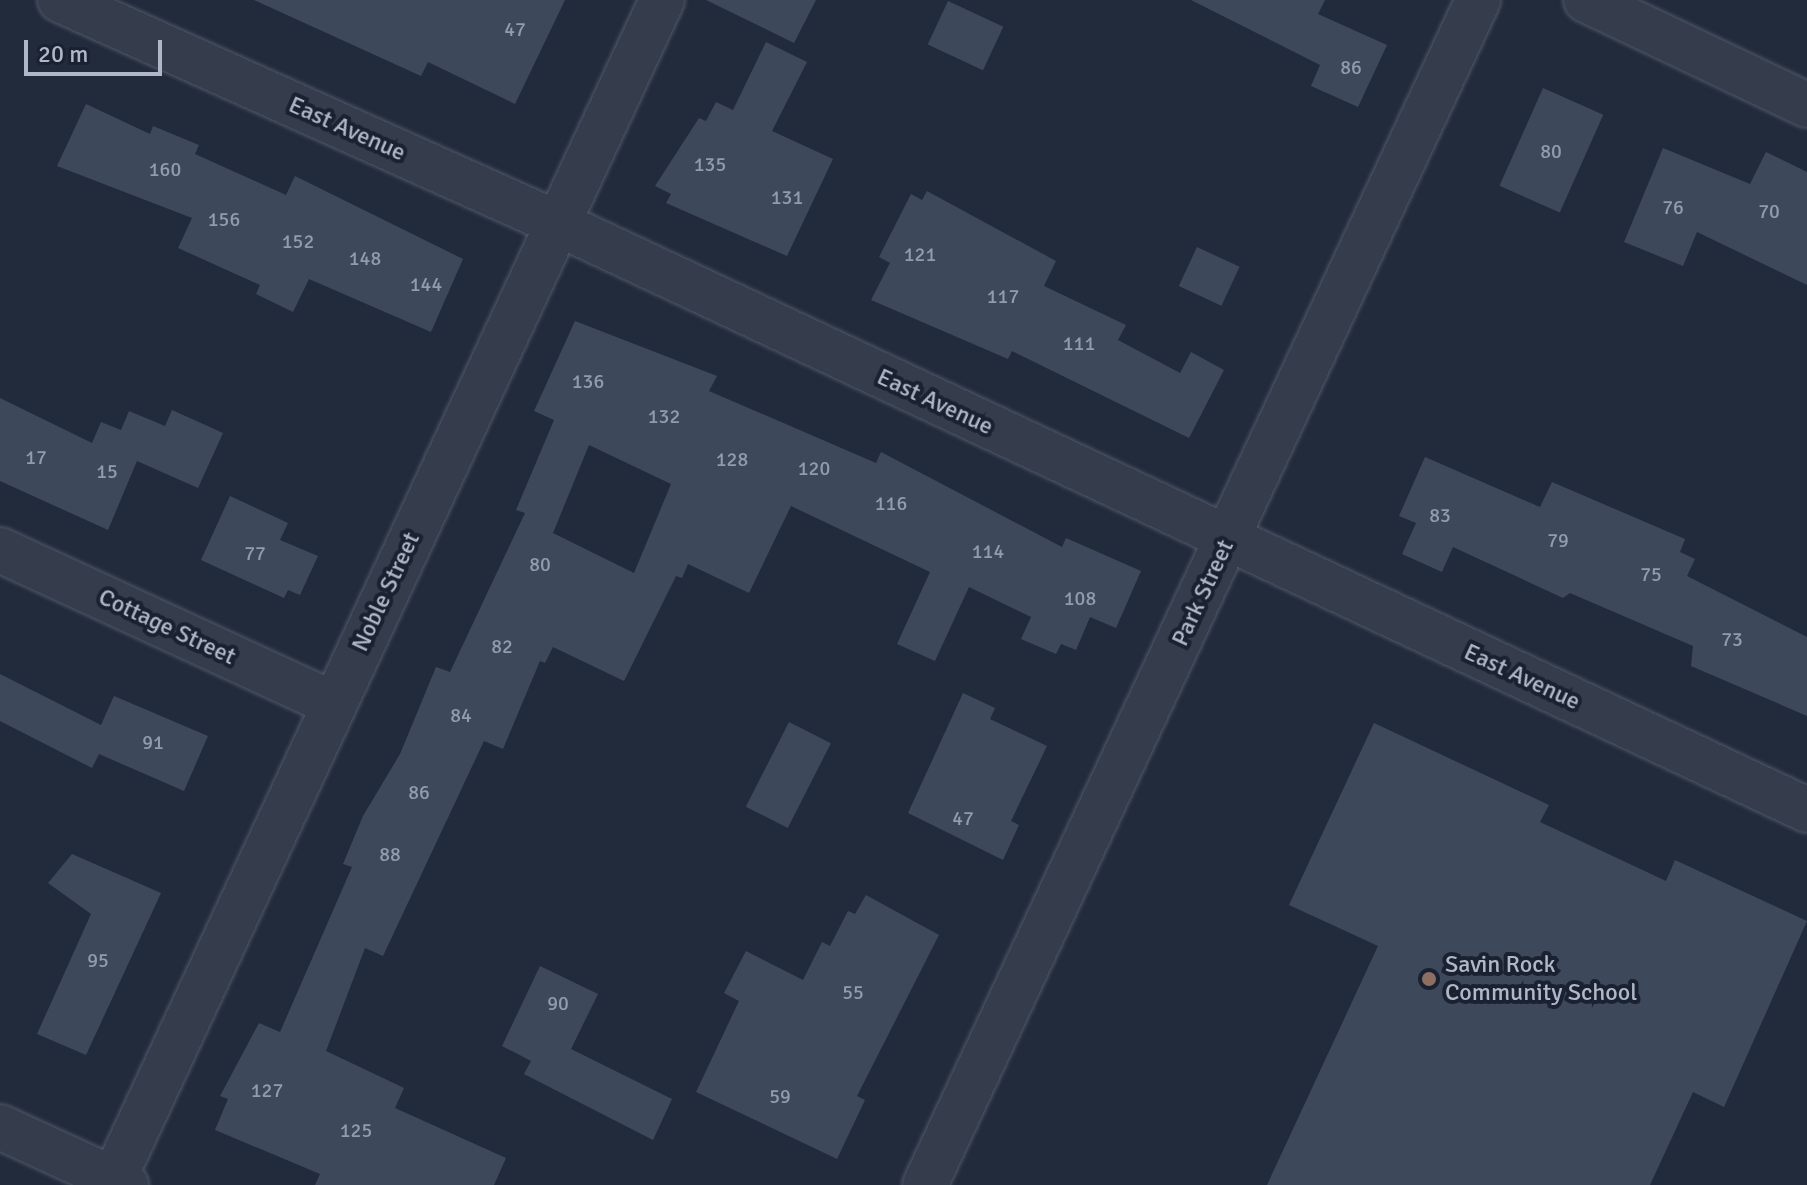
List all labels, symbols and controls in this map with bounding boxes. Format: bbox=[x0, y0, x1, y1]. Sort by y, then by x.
house number: 47 bbox=[504, 17, 526, 41]
scale bar bbox=[28, 24, 166, 74]
text: 20 m bbox=[38, 39, 88, 69]
house number: 86 bbox=[1340, 55, 1362, 79]
street label: East Avenue bbox=[284, 90, 410, 168]
house number: 80 bbox=[1540, 139, 1562, 163]
house number: 135 bbox=[694, 152, 726, 176]
house number: 160 bbox=[149, 157, 181, 181]
house number: 131 bbox=[771, 185, 803, 209]
house number: 76 bbox=[1662, 195, 1684, 219]
house number: 70 bbox=[1758, 199, 1780, 223]
house number: 156 bbox=[208, 207, 240, 231]
house number: 152 bbox=[282, 229, 314, 253]
house number: 121 bbox=[904, 242, 936, 266]
house number: 148 bbox=[349, 246, 381, 270]
house number: 144 bbox=[410, 272, 442, 296]
house number: 117 bbox=[987, 284, 1019, 308]
house number: 111 bbox=[1063, 331, 1095, 355]
street label: East Avenue bbox=[872, 363, 998, 441]
house number: 136 bbox=[572, 369, 604, 393]
house number: 132 bbox=[648, 404, 680, 428]
house number: 17 bbox=[25, 445, 47, 469]
house number: 128 bbox=[716, 447, 748, 471]
house number: 120 bbox=[798, 456, 830, 480]
house number: 15 bbox=[96, 459, 118, 483]
house number: 116 bbox=[875, 491, 907, 515]
house number: 83 bbox=[1429, 503, 1451, 527]
street label: Noble Street bbox=[346, 528, 426, 656]
house number: 79 bbox=[1547, 528, 1569, 552]
street label: Park Street bbox=[1166, 535, 1240, 651]
house number: 114 bbox=[972, 539, 1004, 563]
house number: 77 bbox=[244, 541, 266, 565]
house number: 80 bbox=[529, 552, 551, 576]
house number: 75 bbox=[1640, 562, 1662, 586]
street label: Cottage Street bbox=[94, 583, 240, 671]
house number: 108 bbox=[1064, 586, 1096, 610]
house number: 73 bbox=[1721, 627, 1743, 651]
house number: 82 bbox=[491, 634, 513, 658]
street label: East Avenue bbox=[1459, 638, 1585, 716]
house number: 84 bbox=[450, 703, 472, 727]
house number: 91 bbox=[142, 730, 164, 754]
house number: 86 bbox=[408, 780, 430, 804]
house number: 47 bbox=[952, 806, 974, 830]
house number: 88 bbox=[379, 842, 401, 866]
house number: 95 bbox=[87, 948, 109, 972]
place label: Savin Rock Community School bbox=[1445, 951, 1637, 1007]
marker: Savin Rock Community School bbox=[1420, 970, 1438, 988]
house number: 55 bbox=[842, 980, 864, 1004]
house number: 90 bbox=[547, 991, 569, 1015]
house number: 127 bbox=[251, 1078, 283, 1102]
house number: 59 bbox=[769, 1084, 791, 1108]
house number: 125 bbox=[340, 1118, 372, 1142]

